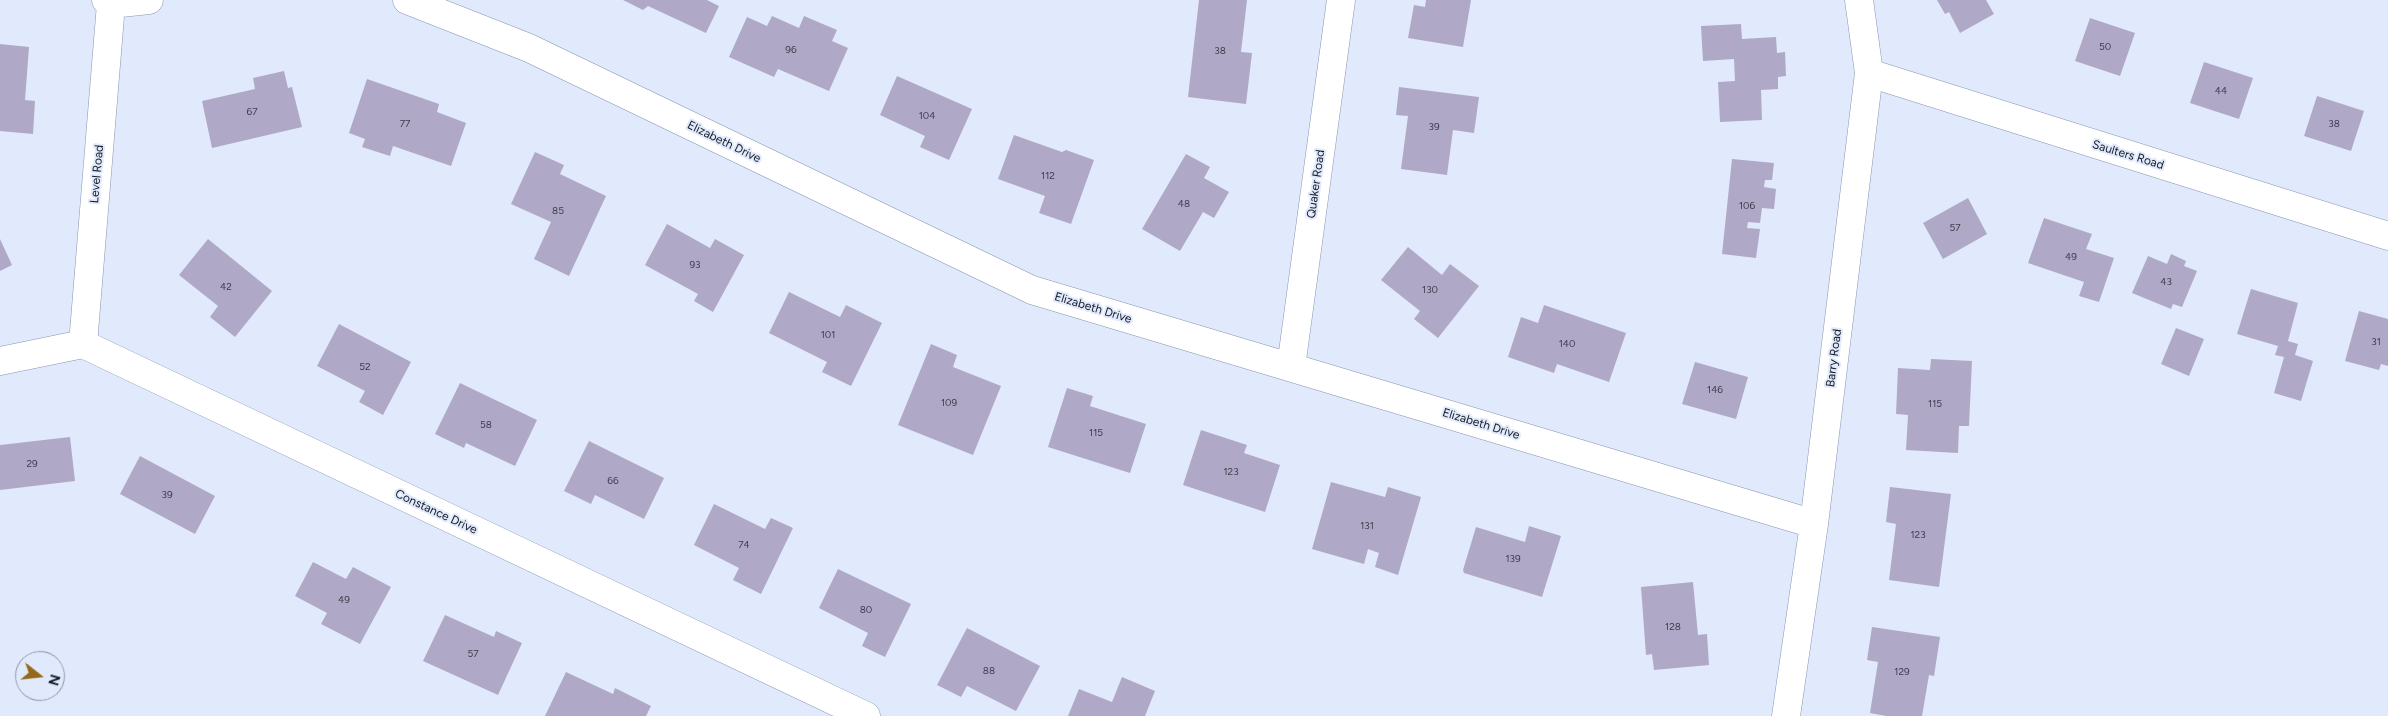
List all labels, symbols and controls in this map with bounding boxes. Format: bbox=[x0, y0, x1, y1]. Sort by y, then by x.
house number: 50 bbox=[2099, 41, 2111, 53]
house number: 96 bbox=[785, 44, 797, 56]
house number: 38 bbox=[1214, 45, 1226, 57]
house number: 44 bbox=[2215, 85, 2227, 97]
house number: 67 bbox=[246, 106, 258, 118]
house number: 104 bbox=[919, 110, 935, 122]
house number: 77 bbox=[400, 118, 410, 130]
street label: Elizabeth Drive bbox=[685, 118, 763, 166]
house number: 38 bbox=[2328, 118, 2340, 130]
house number: 39 bbox=[1428, 121, 1440, 133]
street label: Saulters Road bbox=[2090, 137, 2166, 173]
street label: Level Road bbox=[87, 144, 107, 204]
street label: Quaker Road bbox=[1304, 149, 1328, 219]
house number: 112 bbox=[1041, 170, 1055, 182]
house number: 48 bbox=[1178, 198, 1190, 210]
house number: 106 bbox=[1739, 200, 1755, 212]
house number: 85 bbox=[552, 205, 564, 217]
house number: 57 bbox=[1949, 222, 1961, 234]
house number: 49 bbox=[2065, 251, 2077, 263]
house number: 93 bbox=[689, 259, 701, 271]
house number: 43 bbox=[2160, 276, 2172, 288]
house number: 42 bbox=[220, 281, 232, 293]
house number: 130 bbox=[1422, 284, 1438, 296]
street label: Elizabeth Drive bbox=[1053, 289, 1133, 327]
street label: Barry Road bbox=[1823, 328, 1845, 388]
house number: 101 bbox=[821, 329, 835, 341]
house number: 31 bbox=[2371, 336, 2381, 348]
house number: 140 bbox=[1559, 338, 1575, 350]
house number: 52 bbox=[359, 361, 371, 373]
house number: 146 bbox=[1707, 384, 1723, 396]
house number: 109 bbox=[941, 397, 957, 409]
house number: 115 bbox=[1928, 398, 1942, 410]
street label: Elizabeth Drive bbox=[1441, 405, 1521, 443]
house number: 58 bbox=[480, 419, 492, 431]
house number: 115 bbox=[1089, 427, 1103, 439]
house number: 29 bbox=[26, 458, 38, 470]
house number: 123 bbox=[1223, 466, 1239, 478]
house number: 66 bbox=[607, 475, 619, 487]
street label: Constance Drive bbox=[393, 487, 479, 537]
house number: 39 bbox=[161, 489, 173, 501]
house number: 131 bbox=[1360, 520, 1374, 532]
house number: 123 bbox=[1910, 529, 1926, 541]
house number: 74 bbox=[738, 539, 750, 551]
house number: 139 bbox=[1505, 553, 1521, 565]
house number: 49 bbox=[338, 594, 350, 606]
house number: 80 bbox=[860, 604, 872, 616]
house number: 128 bbox=[1665, 621, 1681, 633]
house number: 57 bbox=[467, 648, 479, 660]
north arrow bbox=[15, 651, 65, 701]
house number: 88 bbox=[983, 665, 995, 677]
house number: 129 bbox=[1894, 666, 1910, 678]
text: N bbox=[44, 672, 64, 688]

